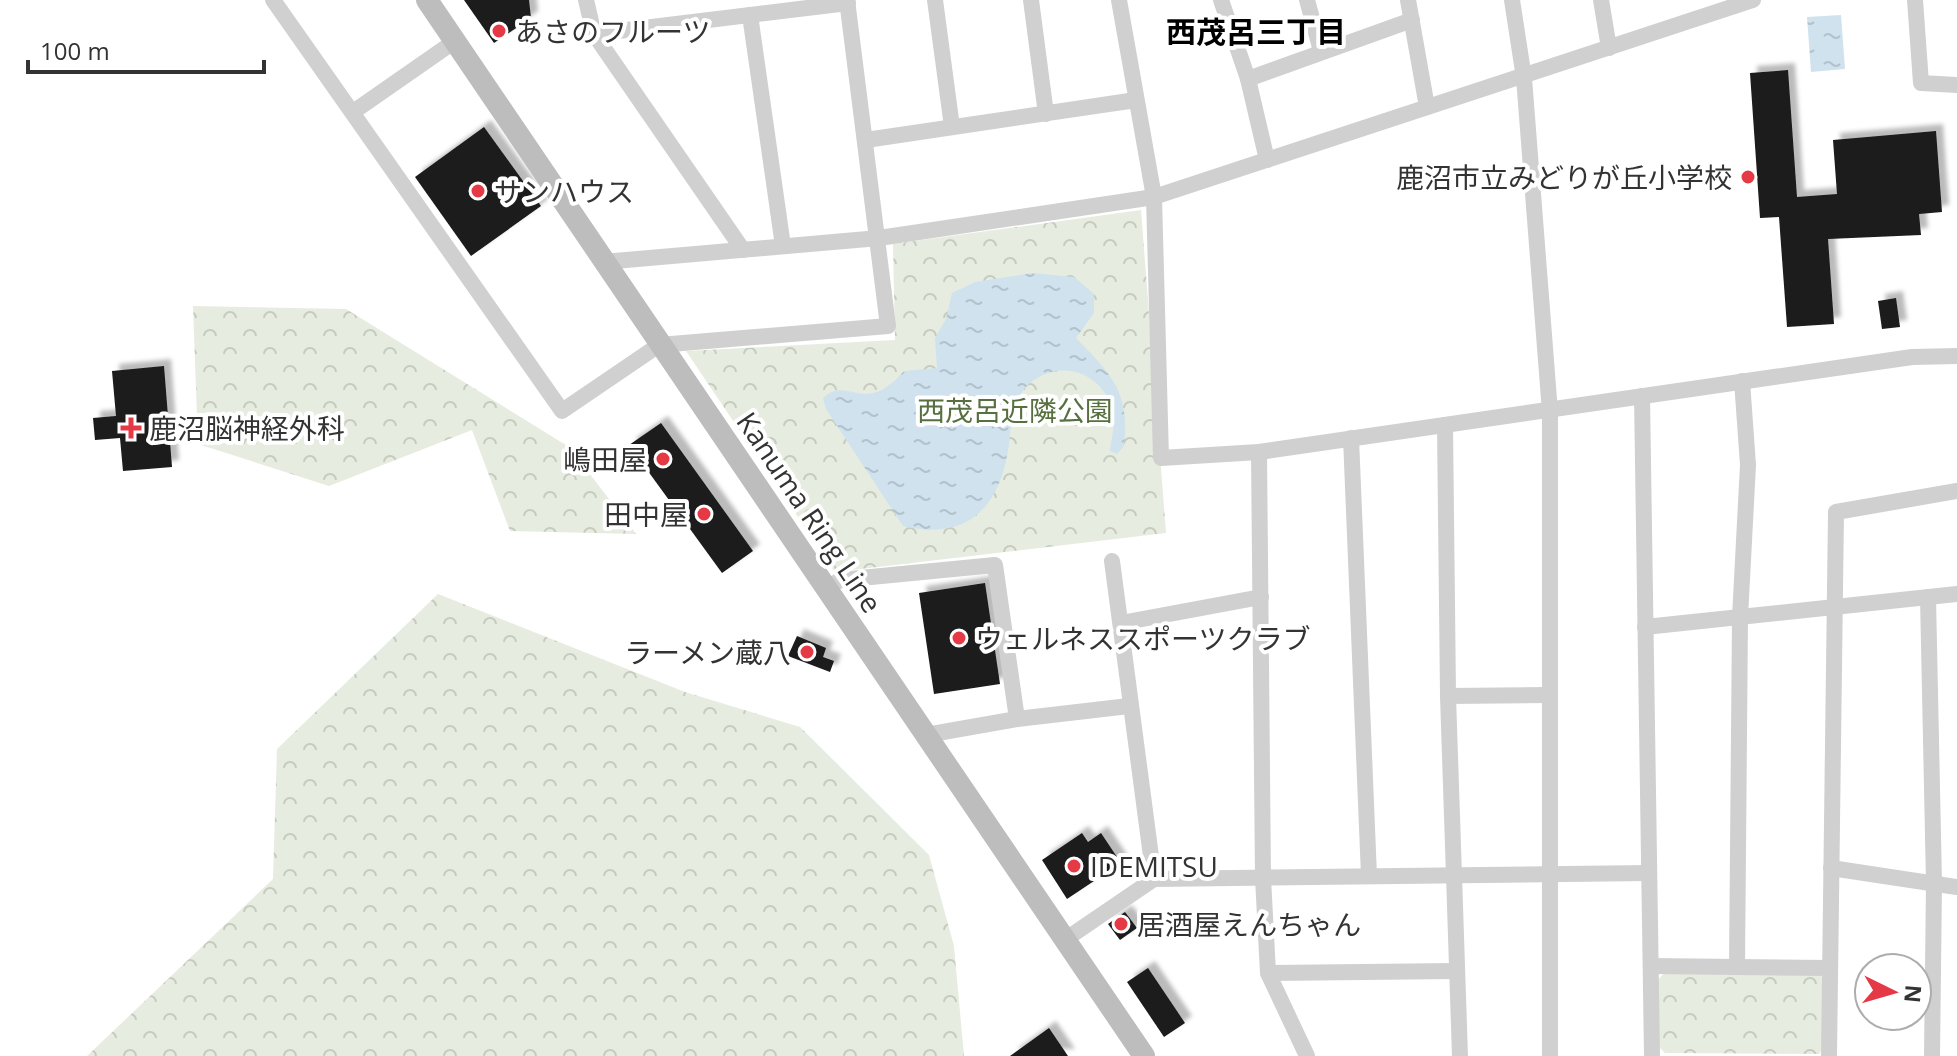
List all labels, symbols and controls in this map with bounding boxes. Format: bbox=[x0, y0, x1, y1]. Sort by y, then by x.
district label: 西茂呂三丁目 bbox=[1166, 11, 1346, 52]
place label: あさのフルーツ bbox=[515, 12, 710, 50]
marker: あさのフルーツ bbox=[490, 22, 508, 40]
scale bar bbox=[28, 24, 264, 74]
text: 100 m bbox=[40, 34, 110, 67]
place label: 鹿沼市立みどりが丘小学校 bbox=[1396, 158, 1732, 196]
marker: 鹿沼市立みどりが丘小学校 bbox=[1739, 168, 1757, 186]
place label: サンハウス bbox=[494, 172, 634, 210]
marker: サンハウス bbox=[469, 182, 487, 200]
park label: 西茂呂近隣公園 bbox=[917, 391, 1113, 429]
street label: Kanuma Ring Line bbox=[729, 404, 891, 620]
place label: 鹿沼脳神経外科 bbox=[149, 409, 345, 447]
marker: 鹿沼脳神経外科 bbox=[120, 417, 142, 439]
place label: 嶋田屋 bbox=[563, 440, 647, 478]
marker: 嶋田屋 bbox=[654, 450, 672, 468]
place label: 田中屋 bbox=[604, 495, 688, 533]
marker: 田中屋 bbox=[695, 505, 713, 523]
place label: ウェルネススポーツクラブ bbox=[975, 619, 1310, 657]
marker: ウェルネススポーツクラブ bbox=[950, 629, 968, 647]
place label: ラーメン蔵八 bbox=[624, 633, 791, 671]
marker: ラーメン蔵八 bbox=[798, 643, 816, 661]
place label: IDEMITSU bbox=[1090, 847, 1218, 885]
marker: IDEMITSU bbox=[1065, 857, 1083, 875]
place label: 居酒屋えんちゃん bbox=[1137, 905, 1361, 943]
marker: 居酒屋えんちゃん bbox=[1112, 915, 1130, 933]
north arrow bbox=[1853, 952, 1933, 1032]
text: N bbox=[1898, 984, 1930, 1004]

